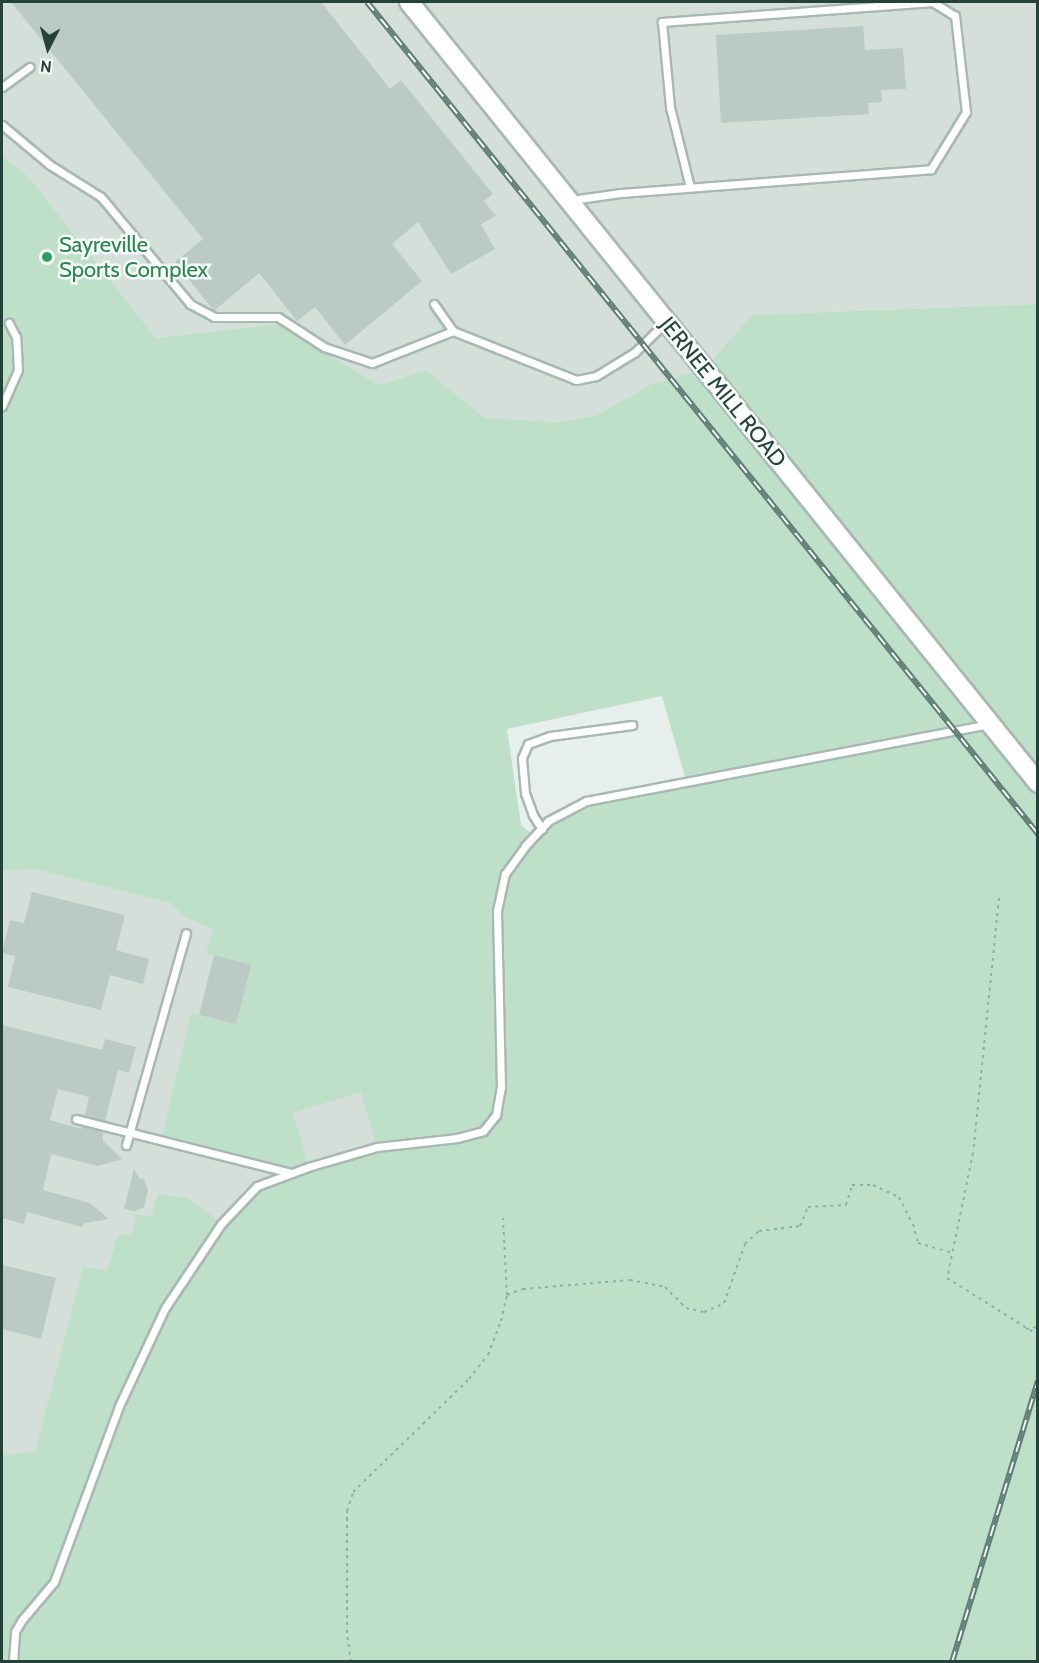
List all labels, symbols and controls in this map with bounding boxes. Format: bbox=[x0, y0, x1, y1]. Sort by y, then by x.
north arrow bbox=[18, 18, 78, 78]
text: N bbox=[39, 56, 53, 76]
place label: Sayreville Sports Complex bbox=[59, 231, 208, 282]
marker: Sayreville Sports Complex bbox=[40, 250, 54, 264]
street label: JERNEE MILL ROAD bbox=[654, 312, 792, 472]

